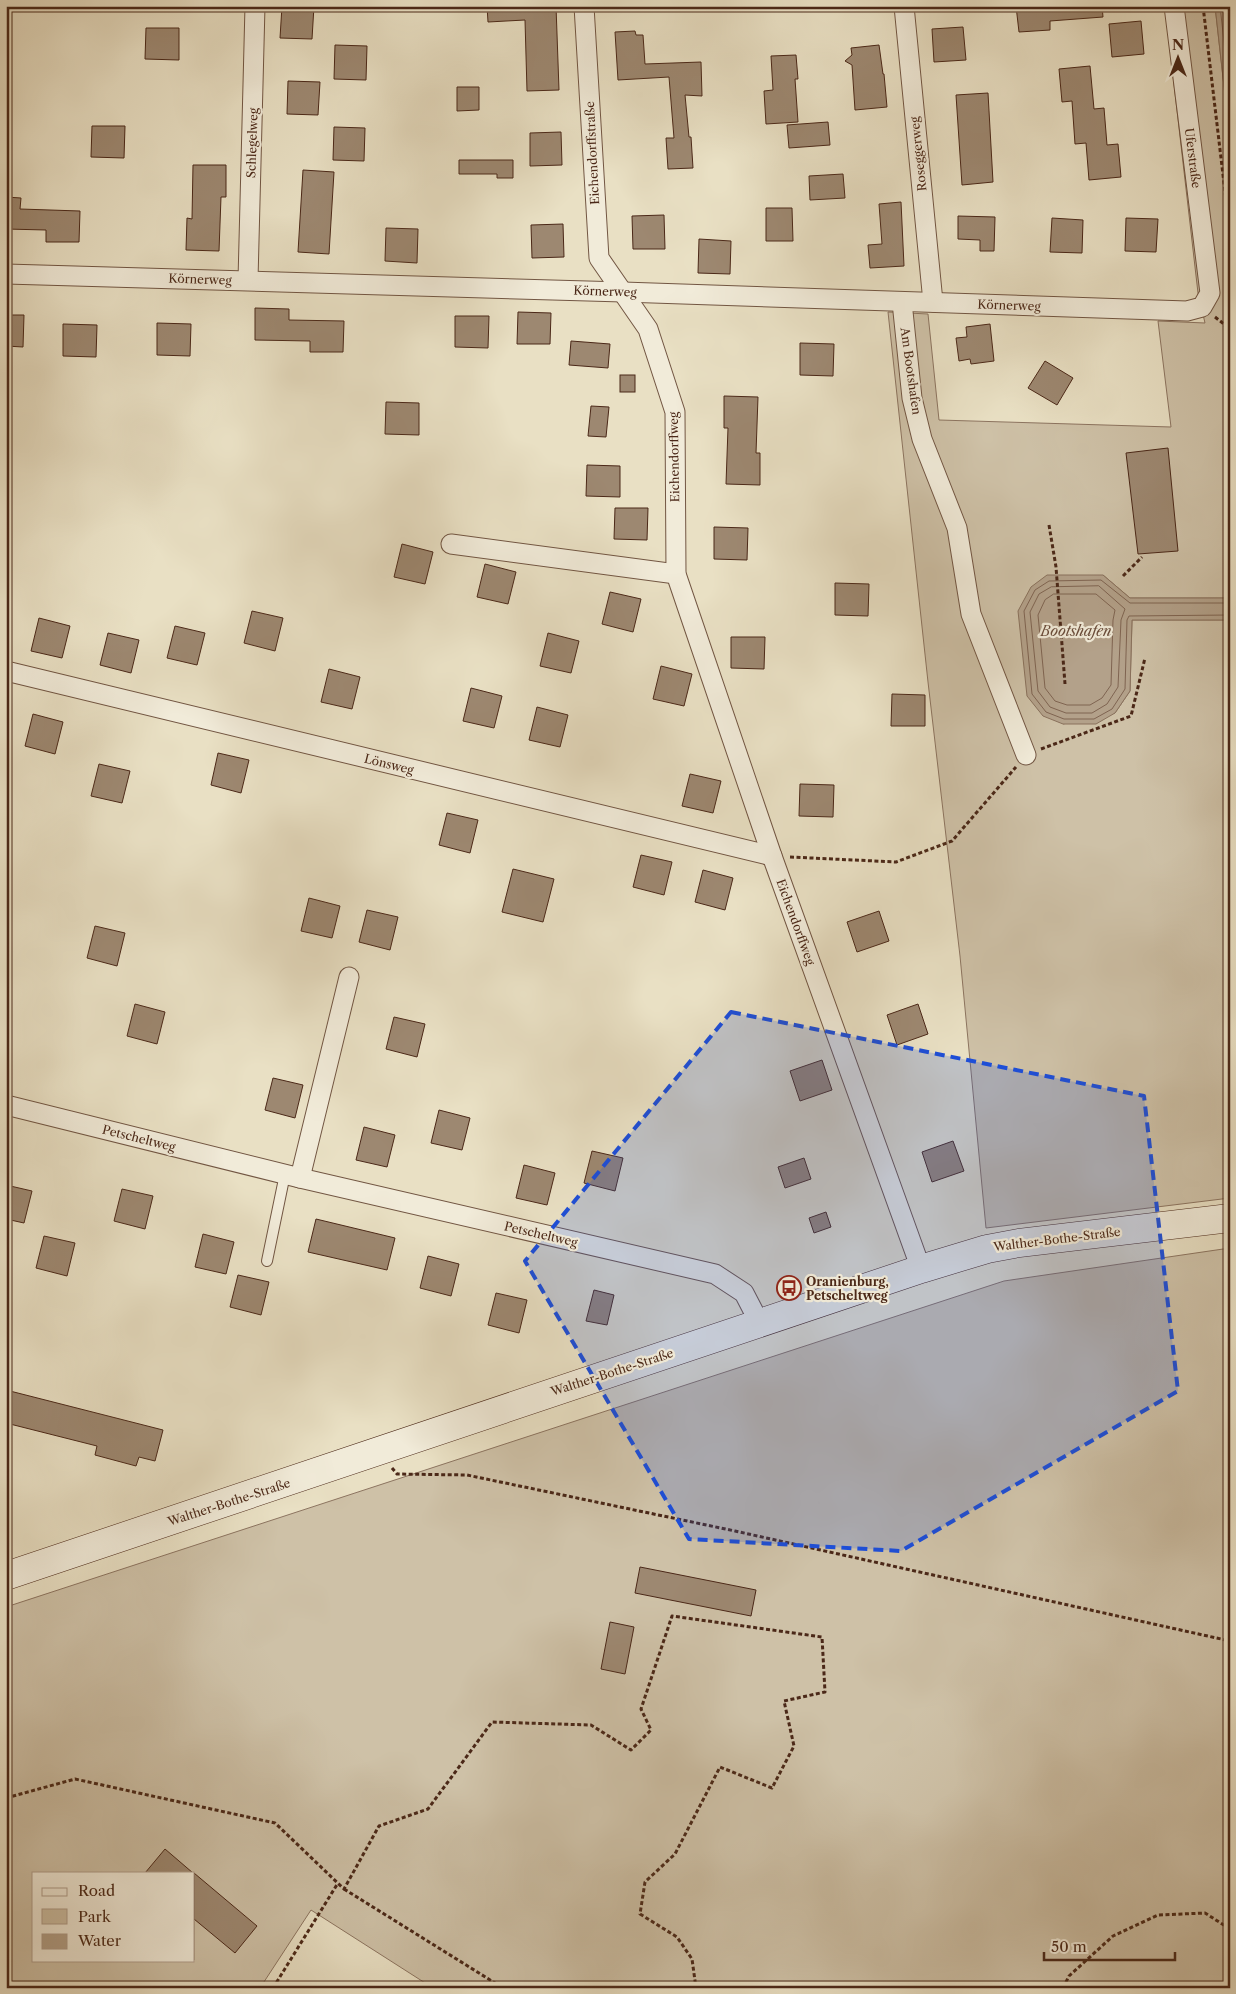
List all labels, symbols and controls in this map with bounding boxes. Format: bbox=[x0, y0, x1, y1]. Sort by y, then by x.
north arrow bbox=[1154, 32, 1204, 82]
text: N bbox=[1172, 36, 1184, 54]
street label: Eichendorffstraße bbox=[582, 101, 602, 205]
street label: Schlegelweg bbox=[243, 107, 261, 178]
street label: Roseggerweg bbox=[907, 115, 929, 192]
street label: Uferstraße bbox=[1182, 127, 1204, 189]
street label: Körnerweg bbox=[168, 270, 233, 288]
street label: Körnerweg bbox=[573, 282, 638, 300]
street label: Körnerweg bbox=[977, 296, 1042, 314]
street label: Am Bootshafen bbox=[897, 325, 925, 416]
street label: Eichendorffweg bbox=[666, 411, 682, 502]
water label: Bootshafen bbox=[1040, 622, 1111, 640]
street label: Lönsweg bbox=[363, 751, 416, 778]
street label: Eichendorffweg bbox=[773, 877, 819, 968]
street label: Petscheltweg bbox=[101, 1122, 178, 1154]
street label: Petscheltweg bbox=[503, 1218, 580, 1250]
street label: Walther-Bothe-Straße bbox=[992, 1224, 1122, 1254]
place label: Oranienburg, Petscheltweg bbox=[806, 1274, 889, 1303]
bus stop icon: Oranienburg, Petscheltweg bbox=[776, 1275, 802, 1301]
street label: Walther-Bothe-Straße bbox=[548, 1345, 675, 1399]
street label: Walther-Bothe-Straße bbox=[165, 1475, 292, 1529]
legend bbox=[32, 1872, 195, 1962]
text: Road bbox=[78, 1881, 115, 1900]
text: Park bbox=[78, 1907, 112, 1926]
scale bar bbox=[1044, 1929, 1175, 1961]
text: Water bbox=[77, 1931, 122, 1950]
text: 50 m bbox=[1051, 1937, 1087, 1956]

